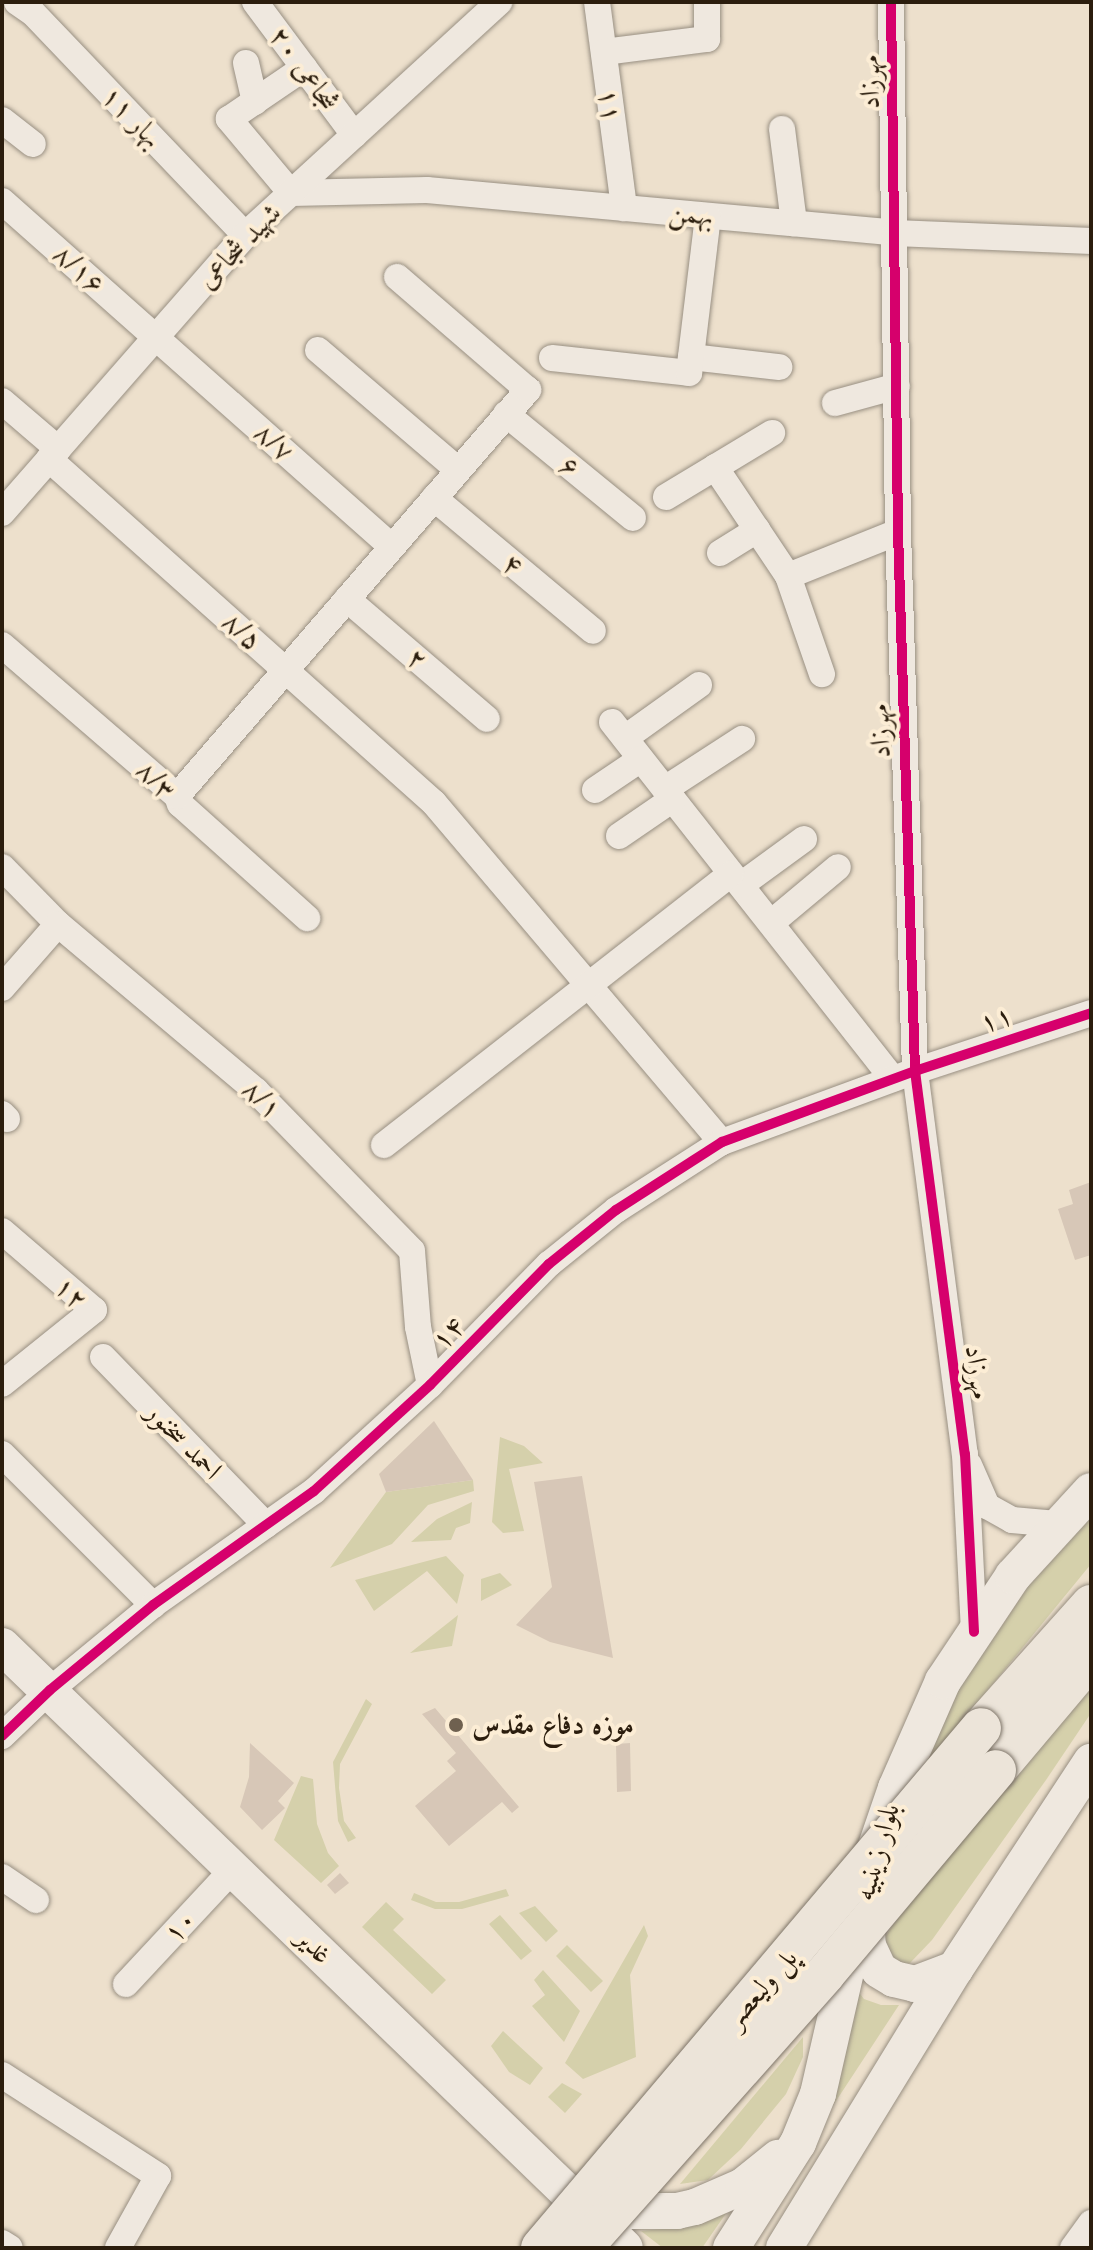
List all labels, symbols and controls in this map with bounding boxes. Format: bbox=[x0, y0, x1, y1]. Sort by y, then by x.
street label: شجاعی ۲۰ bbox=[262, 20, 346, 118]
street label: مهرزاد bbox=[853, 55, 887, 109]
street label: بهار ۱۱ bbox=[95, 79, 169, 155]
street label: ۱۱ bbox=[591, 87, 629, 123]
street label: بهمن bbox=[667, 195, 715, 233]
street label: شهید شجاعی bbox=[190, 196, 288, 296]
street label: ۸/۱۶ bbox=[46, 237, 112, 301]
street label: ۸/۷ bbox=[247, 416, 301, 468]
street label: ۶ bbox=[553, 448, 587, 484]
street label: ۴ bbox=[496, 546, 530, 582]
street label: ۸/۵ bbox=[215, 605, 269, 657]
street label: ۲ bbox=[400, 641, 434, 677]
street label: مهرزاد bbox=[862, 703, 898, 759]
street label: ۸/۳ bbox=[129, 753, 183, 807]
street label: ۱۱ bbox=[975, 998, 1017, 1040]
street label: ۸/۱ bbox=[235, 1072, 289, 1126]
street label: ۱۲ bbox=[48, 1270, 94, 1316]
street label: ۱۴ bbox=[425, 1310, 471, 1356]
street label: مهرزاد bbox=[958, 1343, 998, 1401]
street label: احمد سخنور bbox=[139, 1395, 229, 1487]
place label: موزه دفاع مقدس bbox=[472, 1708, 634, 1742]
marker: موزه دفاع مقدس bbox=[447, 1716, 465, 1734]
street label: بلوار زینبیه bbox=[847, 1800, 907, 1904]
street label: ۱۰ bbox=[157, 1903, 203, 1949]
street label: غدیر bbox=[289, 1921, 339, 1971]
street label: پل ولیعصر bbox=[718, 1942, 804, 2034]

